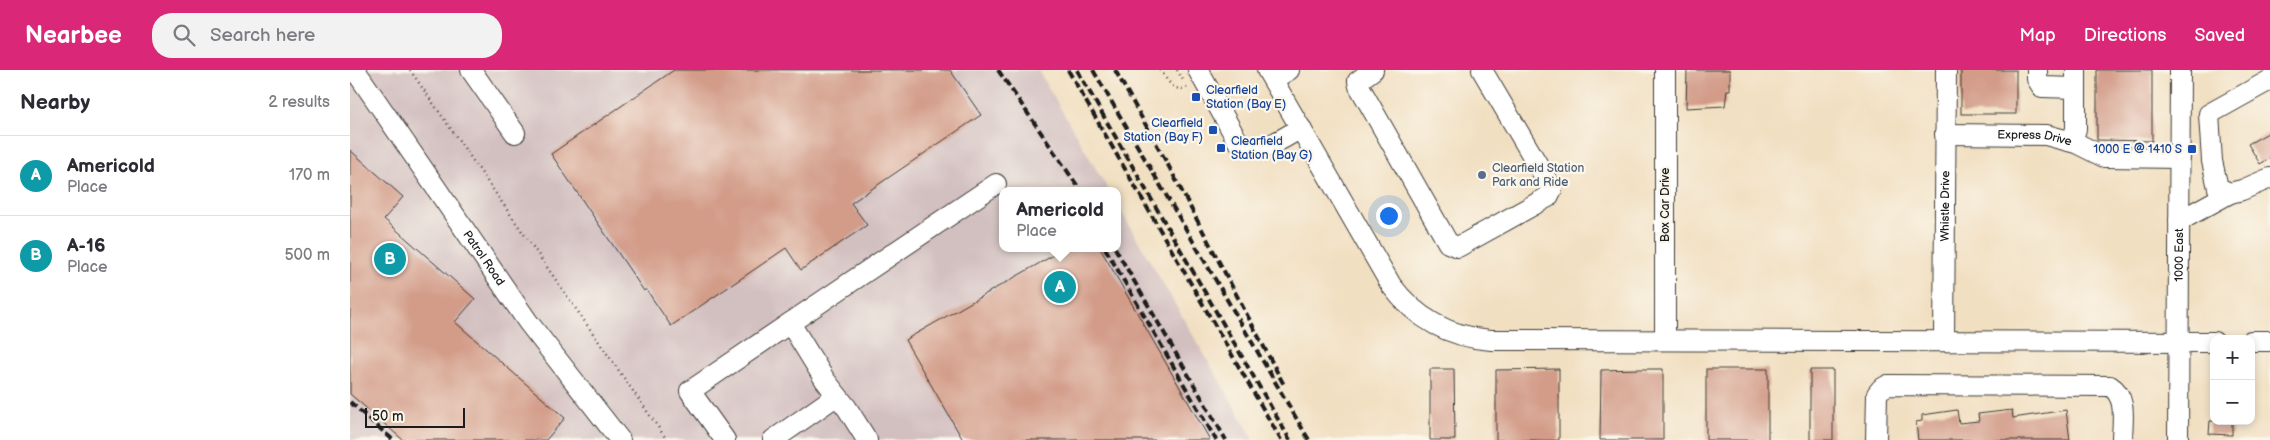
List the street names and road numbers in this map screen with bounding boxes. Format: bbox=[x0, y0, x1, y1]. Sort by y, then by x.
street label: Express Drive bbox=[1997, 128, 2073, 150]
street label: Box Car Drive bbox=[1658, 168, 1673, 242]
street label: Whistle Drive bbox=[1938, 171, 1953, 241]
street label: Patrol Road bbox=[459, 228, 508, 289]
street label: 1000 East bbox=[2172, 228, 2187, 282]

